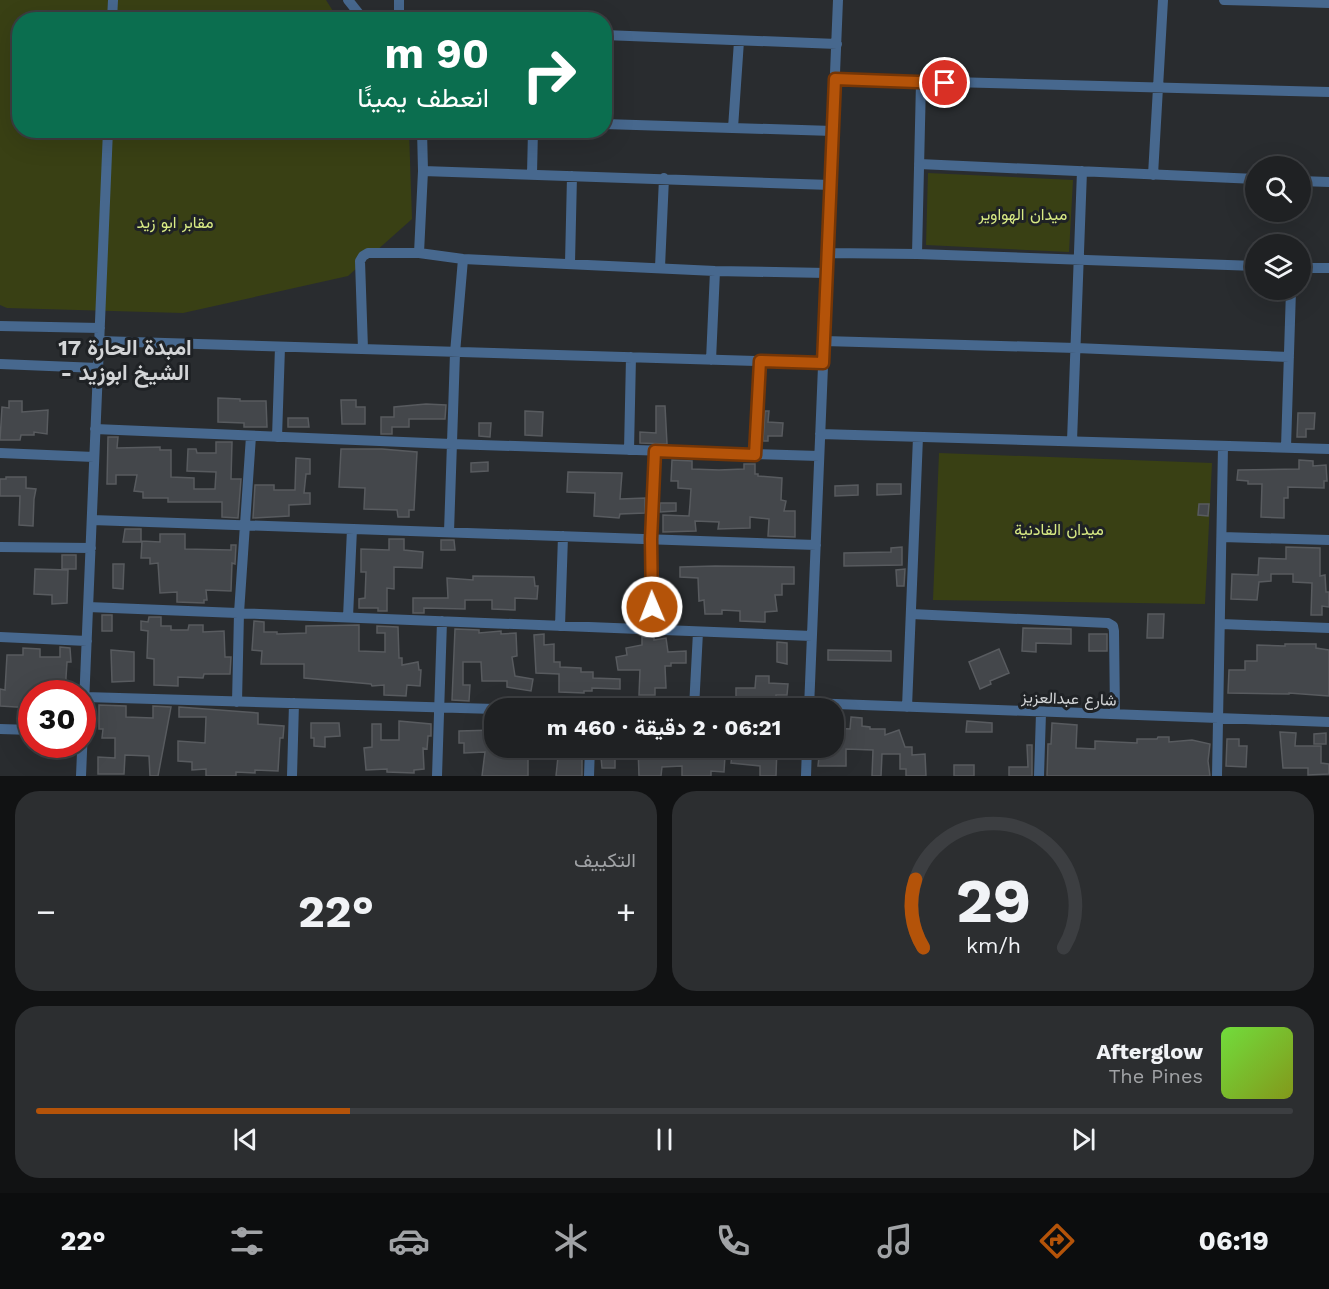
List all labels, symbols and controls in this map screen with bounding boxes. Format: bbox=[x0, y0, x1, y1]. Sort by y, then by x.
text: 90 m bbox=[385, 29, 489, 78]
icon: right bbox=[510, 36, 588, 114]
pin bbox=[919, 57, 970, 108]
icon: arrive bbox=[928, 66, 961, 99]
text: انعطف يمينًا bbox=[357, 82, 489, 114]
map controls bbox=[1245, 156, 1311, 300]
button: search bbox=[1245, 156, 1311, 222]
park label: ميدان الهواوير bbox=[978, 205, 1067, 225]
park label: مقابر ابو زيد bbox=[136, 213, 214, 233]
button: layers bbox=[1245, 234, 1311, 300]
district label: امبدة الحارة 17 - الشيخ ابوزيد bbox=[58, 335, 192, 388]
park label: ميدان الفادنية bbox=[1014, 520, 1104, 539]
position arrow bbox=[620, 575, 684, 639]
speed limit sign: 30 bbox=[18, 680, 96, 758]
street label: شارع عبدالعزيز bbox=[1020, 687, 1117, 712]
text: 06:21 · 2 دقيقة · 460 m bbox=[547, 715, 781, 740]
text: التكييف bbox=[574, 848, 636, 872]
text: 29 bbox=[955, 864, 1031, 937]
text: 22° bbox=[298, 885, 374, 938]
text: − bbox=[36, 892, 56, 931]
text: + bbox=[616, 892, 636, 931]
text: km/h bbox=[965, 933, 1021, 958]
text: Afterglow bbox=[1096, 1039, 1203, 1064]
text: The Pines bbox=[1109, 1064, 1203, 1088]
icon: previous bbox=[229, 1123, 262, 1156]
icon: pause bbox=[648, 1123, 681, 1156]
icon: next bbox=[1067, 1123, 1100, 1156]
icon: filters bbox=[226, 1220, 268, 1262]
icon: car bbox=[388, 1220, 430, 1262]
icon: climate bbox=[550, 1220, 592, 1262]
icon: phone bbox=[712, 1220, 754, 1262]
icon: music bbox=[874, 1220, 916, 1262]
icon: directions bbox=[1036, 1220, 1078, 1262]
text: 22° bbox=[60, 1225, 106, 1257]
text: 06:19 bbox=[1199, 1225, 1269, 1257]

